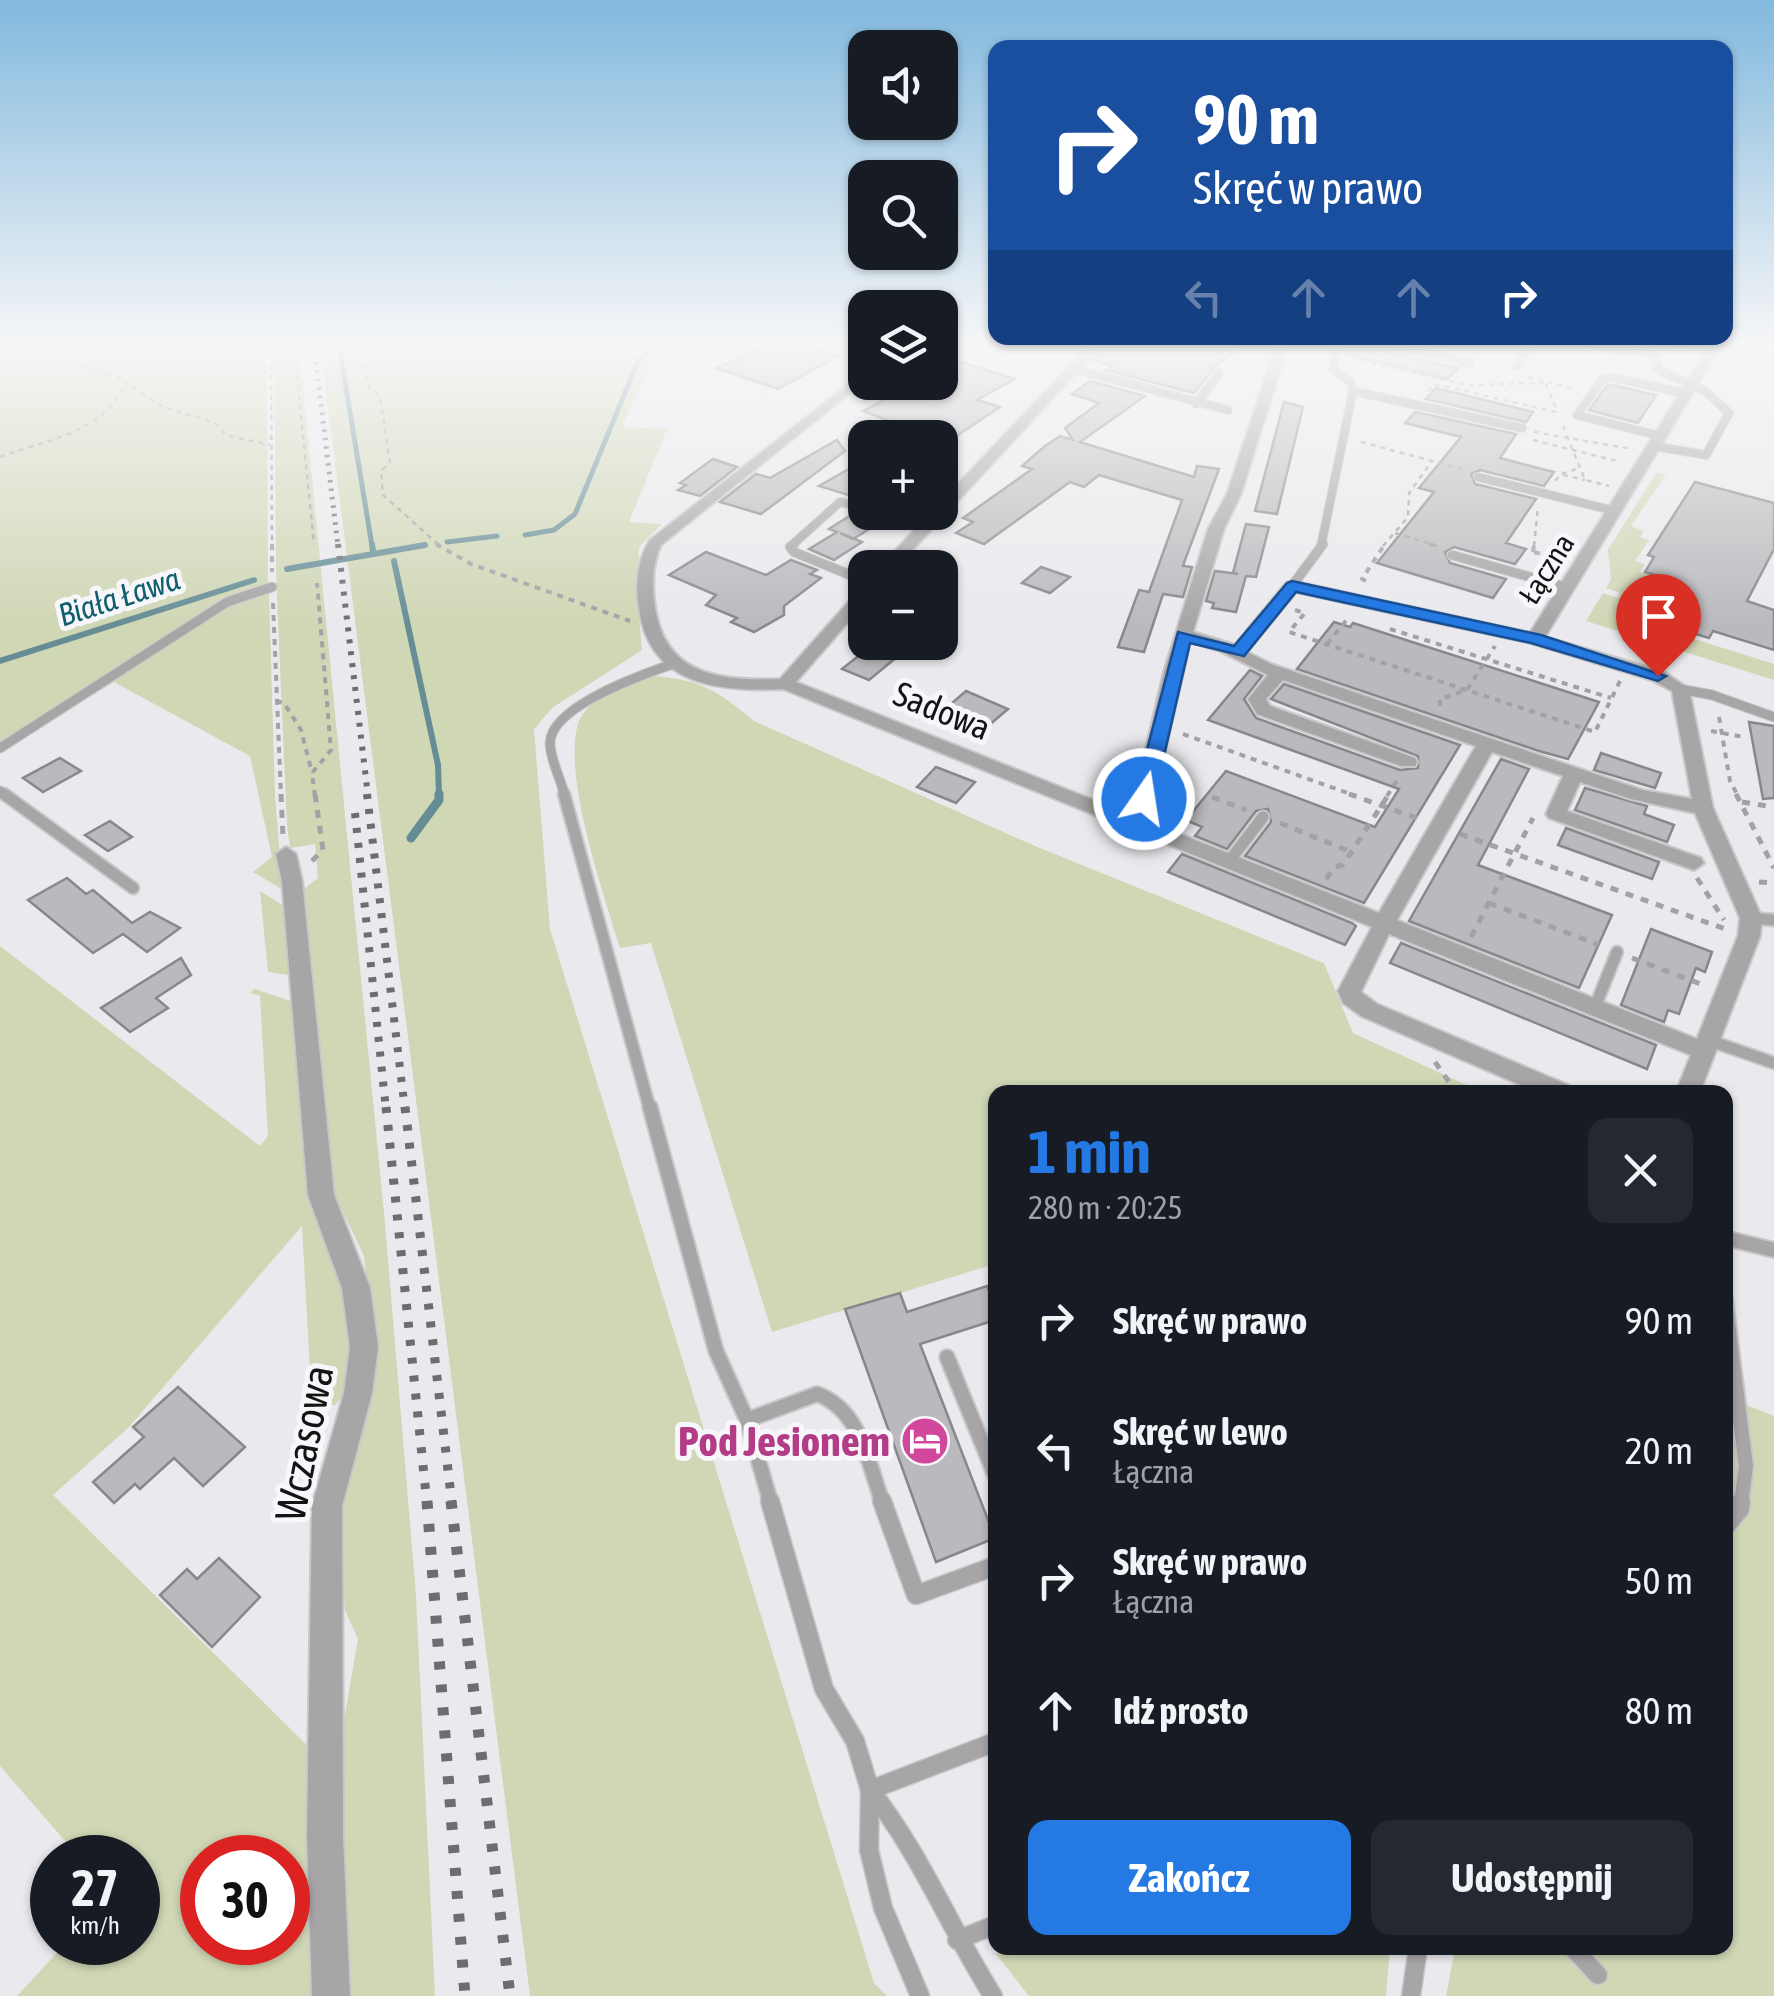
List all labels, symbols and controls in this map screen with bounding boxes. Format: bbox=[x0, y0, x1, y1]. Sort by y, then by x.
map controls bbox=[848, 30, 958, 660]
button: sound bbox=[848, 30, 958, 140]
text: 90 m bbox=[1193, 79, 1319, 159]
icon: right bbox=[1028, 80, 1158, 210]
button: search bbox=[848, 160, 958, 270]
text: Skręć w prawo bbox=[1193, 162, 1423, 214]
icon: left bbox=[1176, 270, 1231, 325]
icon: ahead bbox=[1281, 270, 1336, 325]
icon: ahead bbox=[1386, 270, 1441, 325]
icon: right bbox=[1491, 270, 1546, 325]
button: layers bbox=[848, 290, 958, 400]
button: + bbox=[848, 420, 958, 530]
street label: Łączna bbox=[1512, 527, 1581, 610]
button: − bbox=[848, 550, 958, 660]
water label: Biała Ława bbox=[53, 559, 184, 634]
pin bbox=[1616, 574, 1701, 677]
icon: arrive bbox=[1631, 589, 1686, 644]
street label: Sadowa bbox=[888, 673, 996, 747]
position arrow bbox=[1092, 747, 1196, 851]
text: 1 min bbox=[1028, 1117, 1151, 1186]
button: close bbox=[1588, 1118, 1693, 1223]
text: 280 m · 20:25 bbox=[1028, 1189, 1183, 1226]
icon: right bbox=[1028, 1293, 1083, 1348]
text: Skręć w prawo bbox=[1113, 1299, 1307, 1342]
text: 90 m bbox=[1625, 1299, 1693, 1342]
street label: Wczasowa bbox=[265, 1361, 343, 1525]
text: Skręć w lewo bbox=[1113, 1410, 1288, 1453]
hotel icon: Pod Jesionem bbox=[899, 1415, 951, 1467]
place label: Pod Jesionem bbox=[678, 1417, 890, 1465]
icon: left bbox=[1028, 1423, 1083, 1478]
text: 20 m bbox=[1625, 1429, 1693, 1472]
text: Łączna bbox=[1113, 1453, 1194, 1490]
text: Skręć w prawo bbox=[1113, 1540, 1307, 1583]
icon: right bbox=[1028, 1553, 1083, 1608]
text: 50 m bbox=[1625, 1559, 1693, 1602]
text: Łączna bbox=[1113, 1583, 1194, 1620]
icon: ahead bbox=[1028, 1683, 1083, 1738]
text: Idź prosto bbox=[1113, 1689, 1249, 1732]
text: 80 m bbox=[1625, 1689, 1693, 1732]
button: Zakończ bbox=[1028, 1820, 1351, 1935]
button: Udostępnij bbox=[1371, 1820, 1693, 1935]
speed limit sign: 30 bbox=[180, 1835, 310, 1965]
text: 27 bbox=[71, 1859, 118, 1917]
text: km/h bbox=[70, 1911, 120, 1939]

